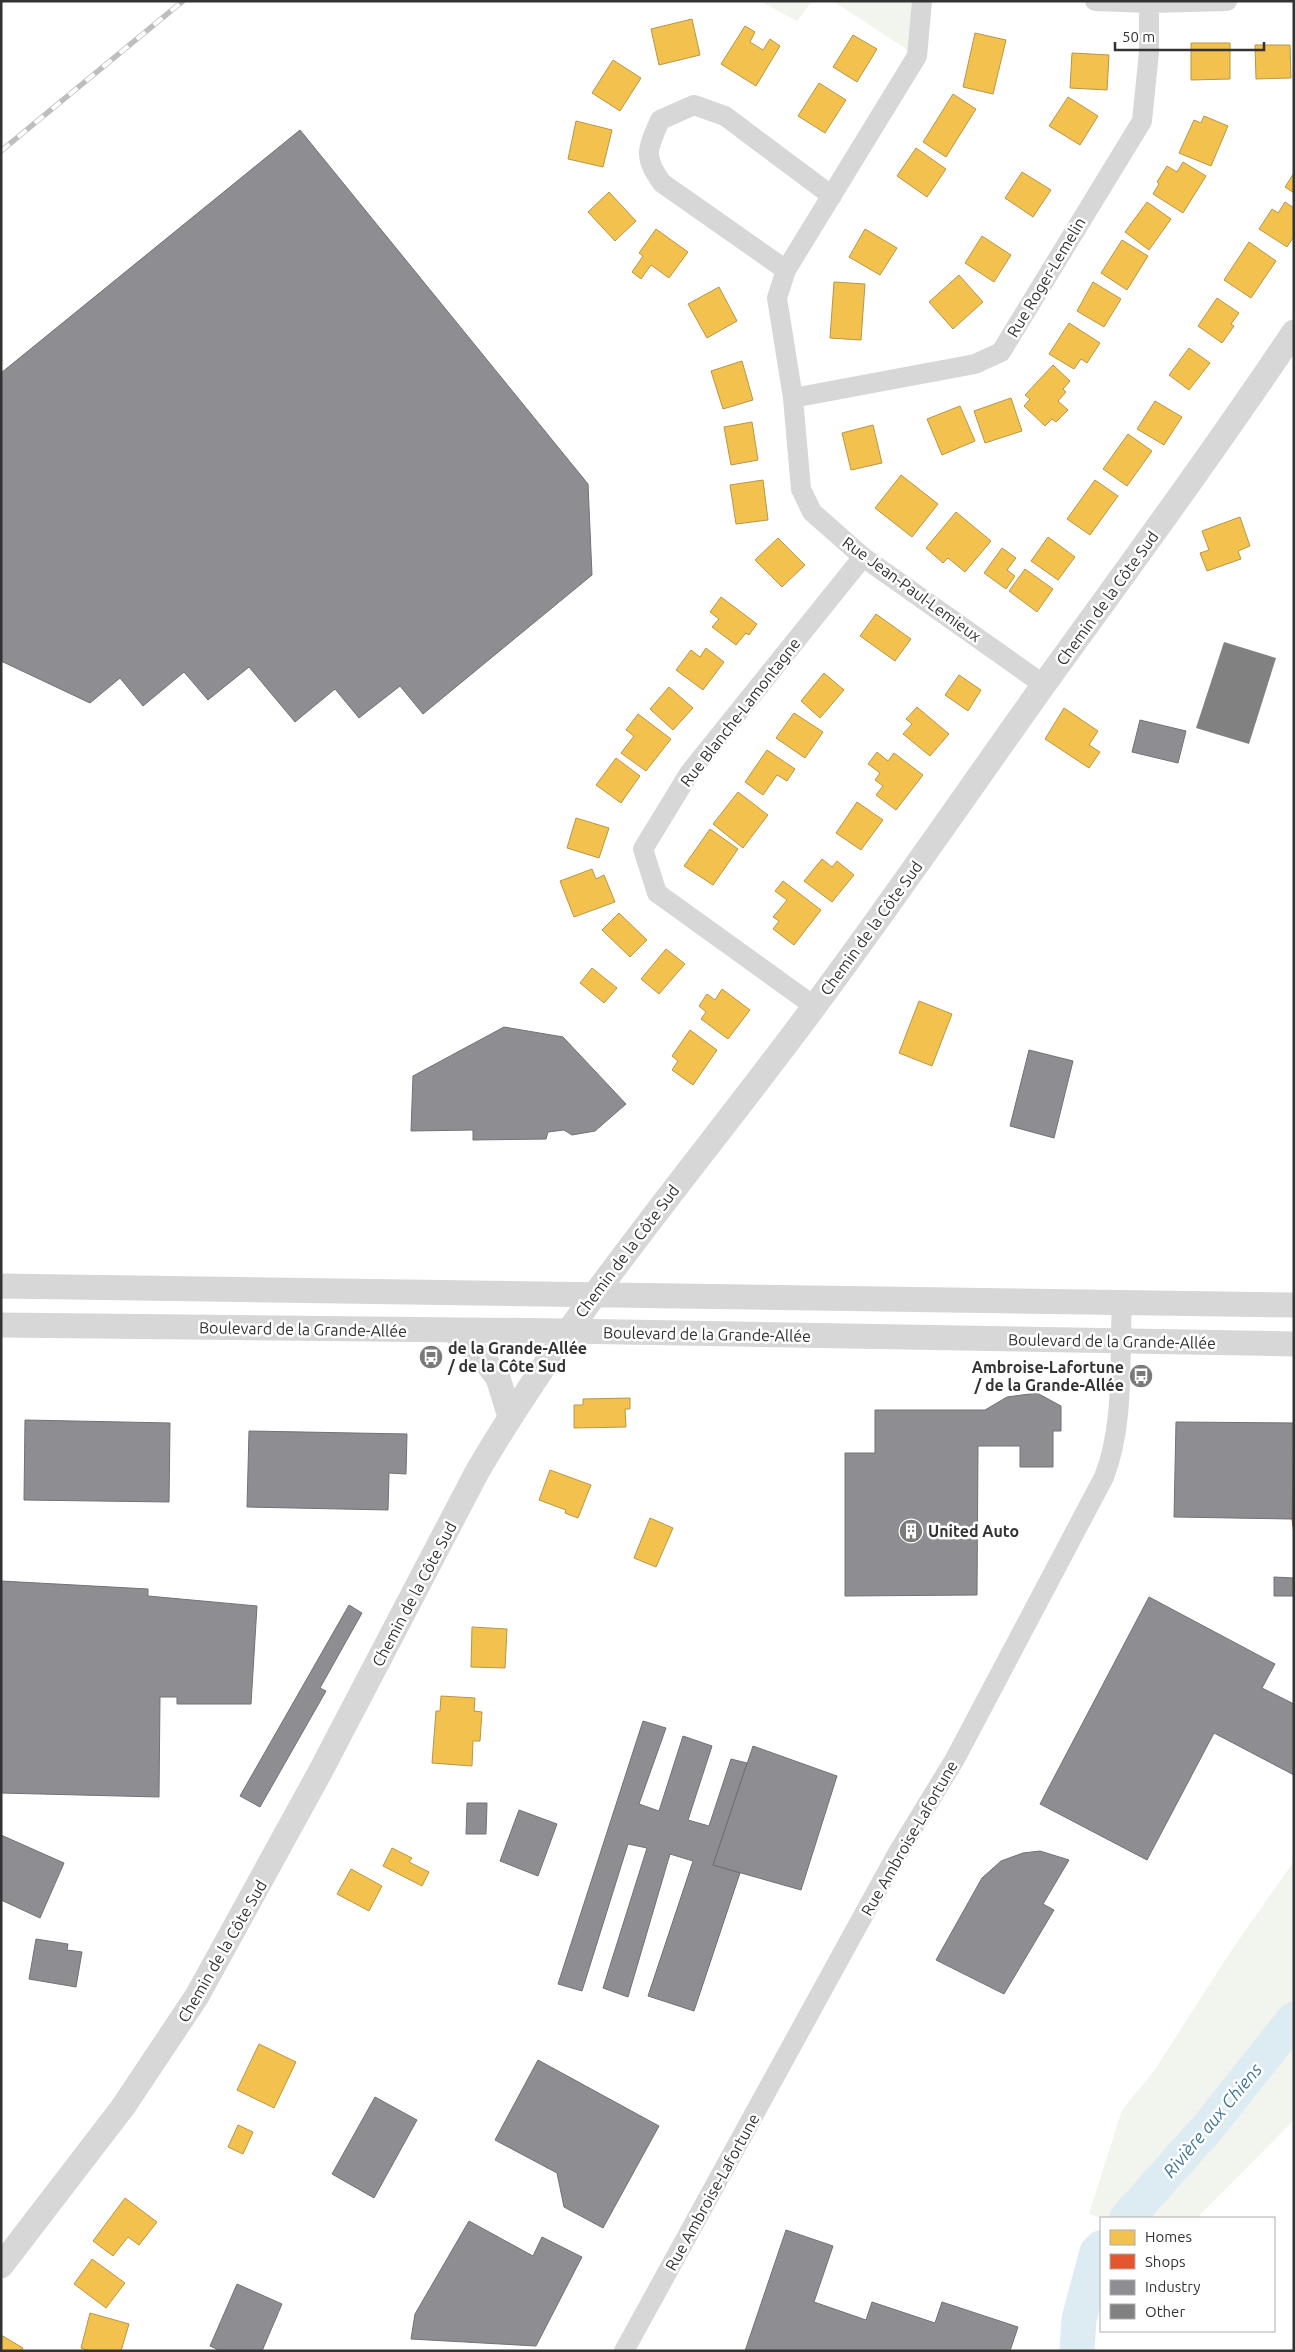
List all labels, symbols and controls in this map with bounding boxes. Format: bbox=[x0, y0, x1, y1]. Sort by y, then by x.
scale bar bbox=[1115, 20, 1264, 52]
text: 50 m bbox=[1122, 28, 1155, 45]
street label: Rue Roger-Lemelin bbox=[1003, 214, 1089, 340]
street label: Chemin de la Côte Sud bbox=[1052, 528, 1162, 668]
street label: Rue Jean-Paul-Lemieux bbox=[839, 533, 985, 645]
street label: Rue Blanche-Lamontagne bbox=[676, 634, 804, 790]
street label: Chemin de la Côte Sud bbox=[816, 858, 926, 998]
street label: Chemin de la Côte Sud bbox=[571, 1181, 683, 1321]
street label: Boulevard de la Grande-Allée bbox=[199, 1318, 407, 1340]
street label: Boulevard de la Grande-Allée bbox=[603, 1323, 811, 1345]
street label: Boulevard de la Grande-Allée bbox=[1008, 1330, 1216, 1352]
place label: de la Grande-Allée / de la Côte Sud bbox=[447, 1339, 587, 1375]
bus stop icon: de la Grande-Allée / de la Côte Sud bbox=[418, 1344, 444, 1370]
place label: Ambroise-Lafortune / de la Grande-Allée bbox=[972, 1358, 1124, 1394]
bus stop icon: Ambroise-Lafortune / de la Grande-Allée bbox=[1128, 1363, 1154, 1389]
building icon: United Auto bbox=[898, 1518, 924, 1544]
street label: Chemin de la Côte Sud bbox=[368, 1519, 460, 1669]
place label: United Auto bbox=[928, 1522, 1019, 1540]
street label: Rue Ambroise-Lafortune bbox=[857, 1757, 961, 1919]
street label: Chemin de la Côte Sud bbox=[174, 1877, 270, 2025]
water label: Rivière aux Chiens bbox=[1159, 2059, 1266, 2181]
street label: Rue Ambroise-Lafortune bbox=[661, 2111, 763, 2273]
legend bbox=[1100, 2217, 1275, 2332]
text: Homes bbox=[1145, 2228, 1192, 2245]
text: Shops bbox=[1145, 2253, 1186, 2270]
text: Industry bbox=[1145, 2278, 1200, 2295]
text: Other bbox=[1145, 2303, 1185, 2320]

